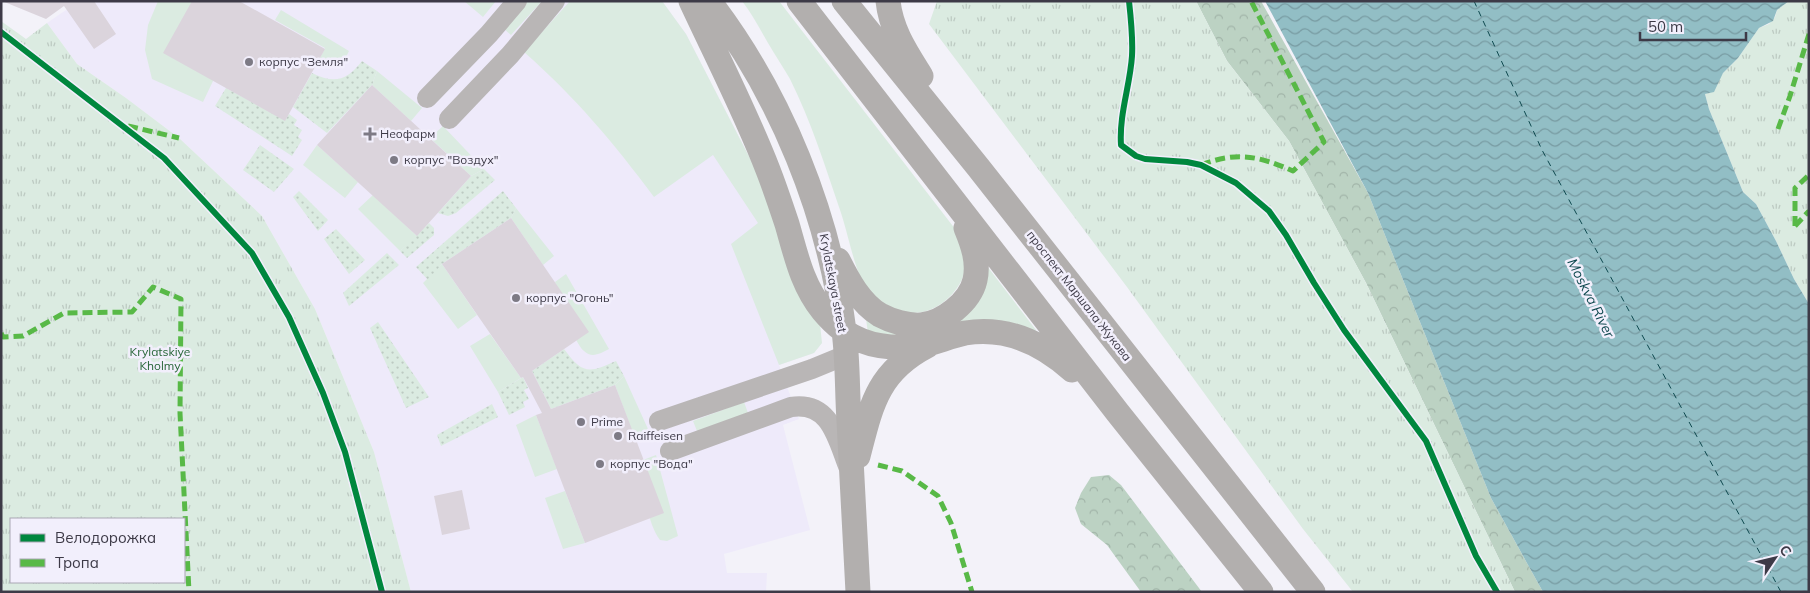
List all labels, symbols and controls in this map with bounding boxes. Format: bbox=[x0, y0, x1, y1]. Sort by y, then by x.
scale bar bbox=[1640, 10, 1746, 42]
text: 50 m bbox=[1648, 17, 1683, 36]
place label: корпус "Земля" bbox=[259, 54, 348, 69]
marker: корпус "Земля" bbox=[243, 56, 255, 68]
place label: Неофарм bbox=[380, 126, 435, 141]
marker: Неофарм bbox=[364, 128, 376, 140]
place label: корпус "Воздух" bbox=[404, 152, 499, 167]
marker: корпус "Воздух" bbox=[388, 154, 400, 166]
street label: проспект Маршала Жукова bbox=[1024, 227, 1135, 364]
street label: Krylatskaya street bbox=[817, 232, 850, 334]
water label: Moskva River bbox=[1563, 255, 1619, 341]
place label: корпус "Огонь" bbox=[526, 290, 614, 305]
marker: корпус "Огонь" bbox=[510, 292, 522, 304]
park label: Krylatskiye Kholmy bbox=[130, 344, 190, 373]
place label: Prime bbox=[591, 414, 623, 429]
marker: Prime bbox=[575, 416, 587, 428]
place label: Raiffeisen bbox=[628, 428, 683, 443]
marker: Raiffeisen bbox=[612, 430, 624, 442]
place label: корпус "Вода" bbox=[610, 456, 693, 471]
marker: корпус "Вода" bbox=[594, 458, 606, 470]
legend bbox=[10, 518, 185, 583]
text: Велодорожка bbox=[55, 528, 156, 547]
north arrow bbox=[1750, 533, 1800, 583]
text: С bbox=[1776, 541, 1796, 560]
text: Тропа bbox=[55, 553, 99, 572]

